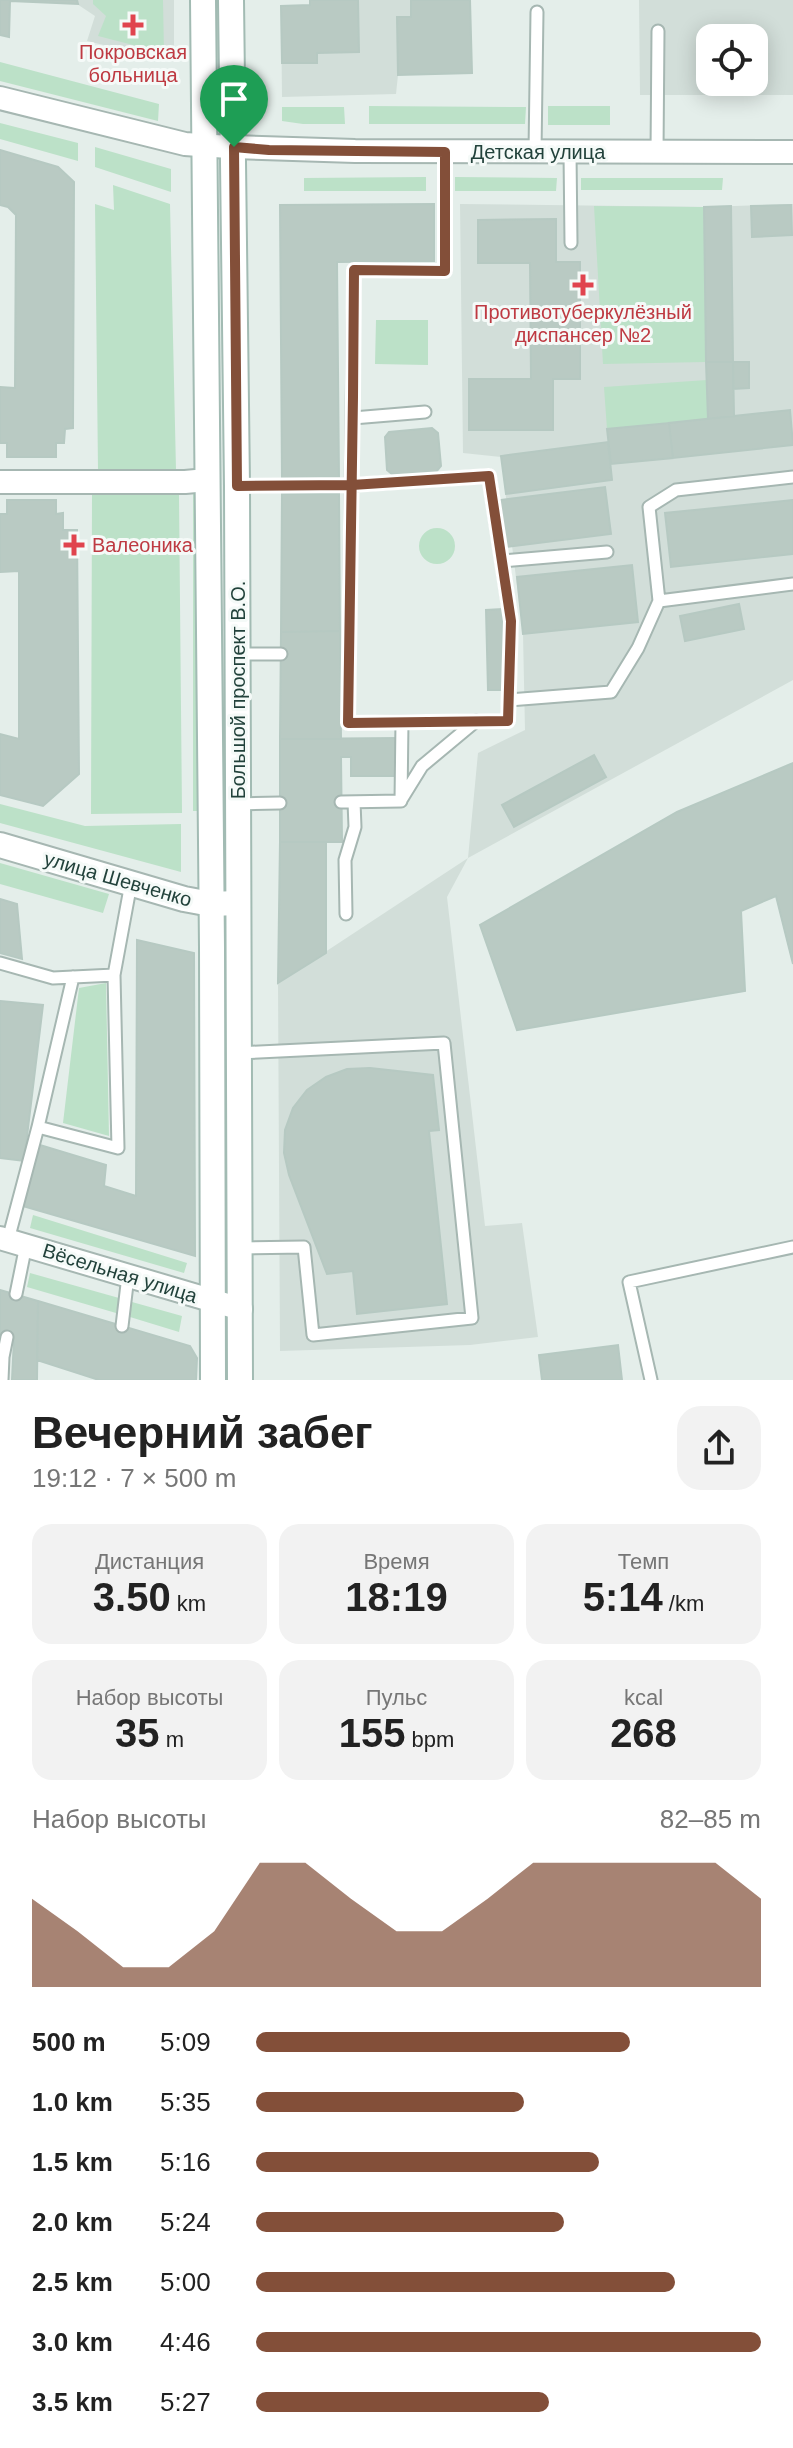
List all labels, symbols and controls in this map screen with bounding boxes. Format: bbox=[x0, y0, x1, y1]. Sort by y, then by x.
marker: Покровская больница bbox=[122, 14, 144, 36]
map controls bbox=[696, 24, 768, 96]
button: locate bbox=[696, 24, 768, 96]
place label: Покровская больница bbox=[79, 41, 187, 86]
pin bbox=[200, 65, 268, 147]
icon: arrive bbox=[212, 77, 256, 121]
street label: Детская улица bbox=[471, 141, 606, 163]
marker: Противотуберкулёзный диспансер №2 bbox=[572, 274, 594, 296]
place label: Противотуберкулёзный диспансер №2 bbox=[474, 301, 692, 346]
marker: Валеоника bbox=[63, 534, 85, 556]
place label: Валеоника bbox=[92, 534, 194, 556]
street label: Большой проспект В.О. bbox=[227, 581, 249, 799]
street label: улица Шевченко bbox=[42, 847, 194, 911]
street label: Вёсельная улица bbox=[40, 1239, 201, 1307]
button: share bbox=[677, 1406, 761, 1490]
text: Вечерний забег bbox=[32, 1408, 373, 1457]
text: 19:12 · 7 × 500 m bbox=[32, 1463, 237, 1493]
text: Дистанция bbox=[95, 1549, 204, 1574]
text: Время bbox=[363, 1549, 430, 1574]
text: Темп bbox=[618, 1549, 669, 1574]
text: 3.50 bbox=[93, 1575, 171, 1619]
text: 18:19 bbox=[345, 1575, 448, 1619]
text: 5:14 bbox=[583, 1575, 663, 1619]
text: km bbox=[171, 1591, 206, 1616]
text: /km bbox=[663, 1591, 704, 1616]
text: Набор высоты bbox=[76, 1685, 223, 1710]
text: Пульс bbox=[366, 1685, 427, 1710]
text: kcal bbox=[624, 1685, 663, 1710]
text: 35 bbox=[115, 1711, 160, 1755]
text: 155 bbox=[339, 1711, 405, 1755]
text: 268 bbox=[610, 1711, 677, 1755]
text: m bbox=[160, 1727, 184, 1752]
text: bpm bbox=[405, 1727, 454, 1752]
text: Набор высоты bbox=[32, 1804, 207, 1834]
text: 82–85 m bbox=[660, 1804, 761, 1834]
text: 500 m bbox=[32, 2027, 106, 2057]
text: 5:09 bbox=[160, 2027, 211, 2057]
text: 1.0 km bbox=[32, 2087, 113, 2117]
text: 5:35 bbox=[160, 2087, 211, 2117]
text: 1.5 km bbox=[32, 2147, 113, 2177]
text: 5:16 bbox=[160, 2147, 211, 2177]
text: 2.0 km bbox=[32, 2207, 113, 2237]
text: 5:24 bbox=[160, 2207, 211, 2237]
text: 2.5 km bbox=[32, 2267, 113, 2297]
text: 5:00 bbox=[160, 2267, 211, 2297]
text: 3.0 km bbox=[32, 2327, 113, 2357]
text: 4:46 bbox=[160, 2327, 211, 2357]
text: 3.5 km bbox=[32, 2387, 113, 2417]
text: 5:27 bbox=[160, 2387, 211, 2417]

